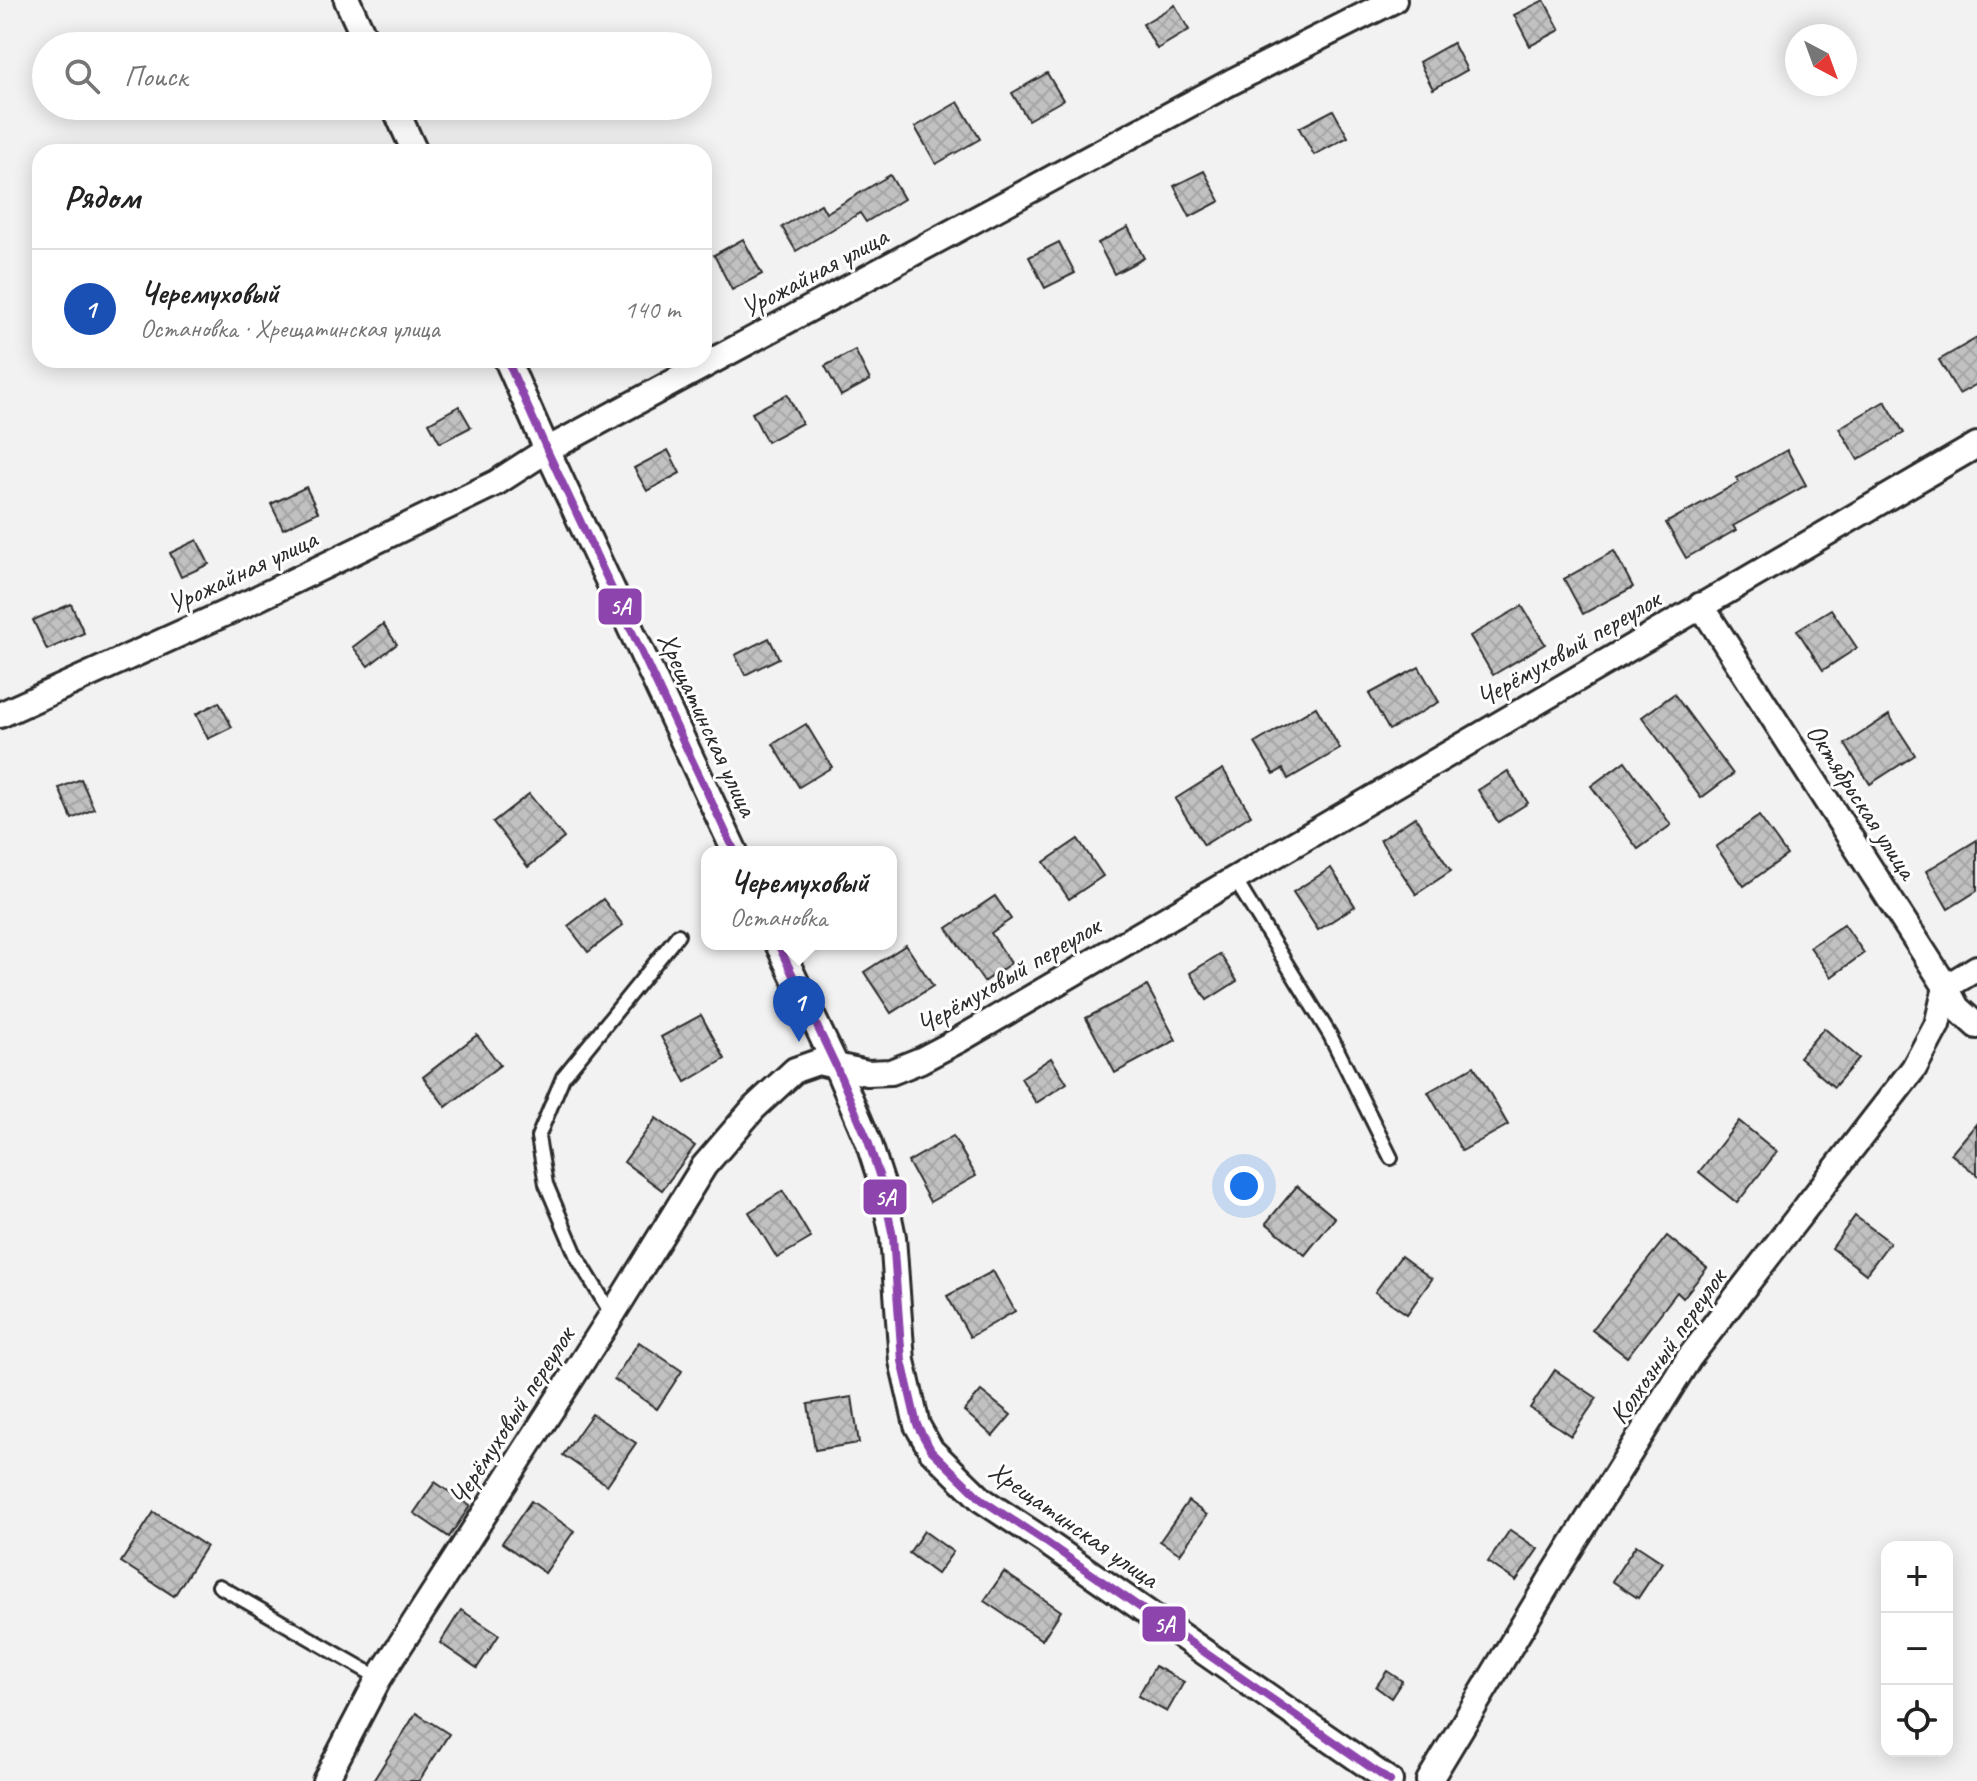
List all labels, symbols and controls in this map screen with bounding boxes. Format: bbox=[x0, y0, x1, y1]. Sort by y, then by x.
north arrow bbox=[1785, 24, 1857, 96]
search box bbox=[32, 32, 712, 120]
icon: search bbox=[60, 54, 104, 98]
text: Поиск bbox=[124, 57, 187, 95]
text: Рядом bbox=[64, 175, 140, 218]
street label: Урожайная улица bbox=[735, 218, 895, 325]
text: Черемуховый bbox=[140, 274, 279, 312]
text: 1 bbox=[84, 293, 96, 326]
text: 140 m bbox=[624, 293, 680, 326]
text: Остановка · Хрещатинская улица bbox=[140, 312, 440, 345]
street label: Урожайная улица bbox=[162, 520, 324, 621]
street label: Черёмуховый переулок bbox=[1470, 580, 1668, 715]
line badge: 5А bbox=[597, 587, 643, 626]
text: 5А bbox=[610, 593, 632, 621]
street label: Хрещатинская улица bbox=[650, 626, 767, 823]
street label: Октябрьская улица bbox=[1799, 716, 1927, 888]
popup bbox=[701, 846, 897, 950]
text: Черемуховый bbox=[730, 863, 868, 901]
text: Остановка bbox=[730, 901, 827, 934]
street label: Черёмуховый переулок bbox=[910, 907, 1108, 1042]
pin: 1 bbox=[773, 976, 825, 1042]
your location bbox=[1224, 1166, 1264, 1206]
line badge: 5А bbox=[862, 1178, 908, 1216]
text: 5А bbox=[875, 1184, 897, 1212]
street label: Колхозный переулок bbox=[1601, 1259, 1735, 1430]
street label: Черёмуховый переулок bbox=[440, 1318, 583, 1512]
street label: Хрещатинская улица bbox=[982, 1453, 1167, 1596]
map controls bbox=[1881, 1541, 1953, 1757]
button: + bbox=[1881, 1541, 1953, 1613]
line badge: 5А bbox=[1141, 1605, 1187, 1643]
text: 5А bbox=[1154, 1611, 1176, 1639]
button: − bbox=[1881, 1613, 1953, 1685]
button: locate bbox=[1881, 1685, 1953, 1757]

